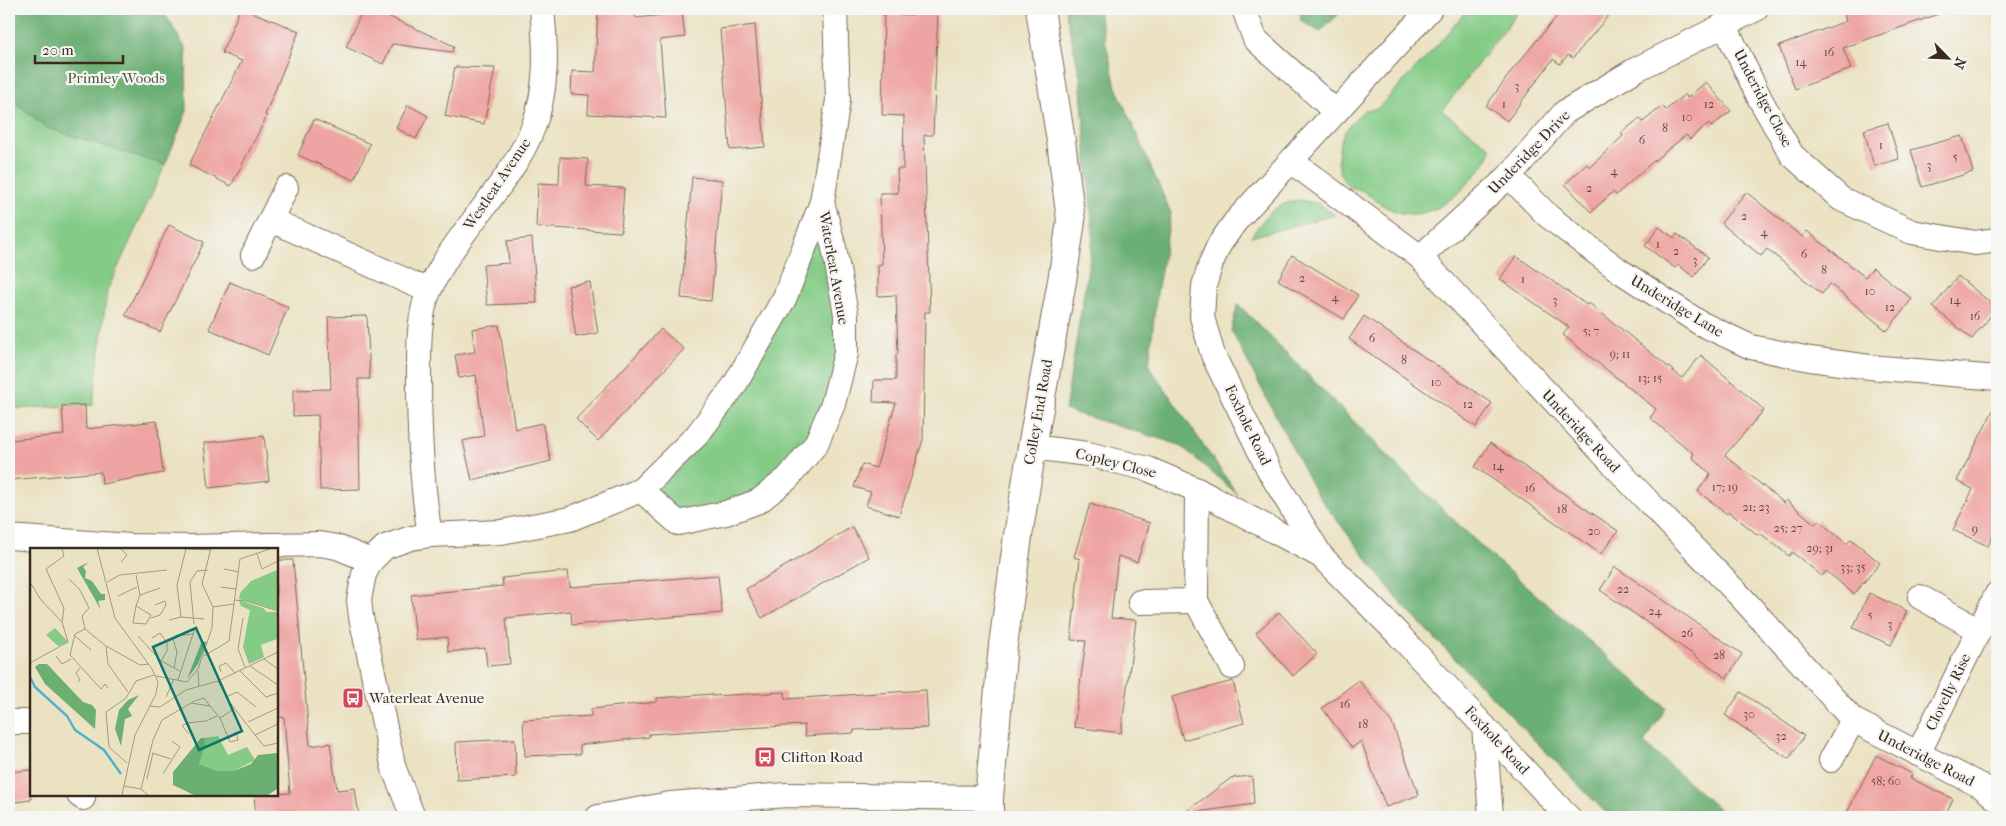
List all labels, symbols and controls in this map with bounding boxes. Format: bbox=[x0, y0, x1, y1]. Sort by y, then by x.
scale bar bbox=[35, 32, 122, 64]
north arrow bbox=[1924, 32, 1974, 82]
text: 20 m bbox=[42, 41, 74, 59]
house number: 16 bbox=[1824, 45, 1835, 59]
street label: Underidge Close bbox=[1730, 46, 1797, 150]
house number: 14 bbox=[1795, 55, 1808, 69]
text: N bbox=[1949, 55, 1969, 72]
park label: Primley Woods bbox=[67, 69, 165, 87]
house number: 3 bbox=[1515, 79, 1520, 93]
house number: 1 bbox=[1502, 97, 1506, 111]
house number: 12 bbox=[1704, 97, 1714, 111]
street label: Underidge Drive bbox=[1484, 106, 1574, 198]
house number: 10 bbox=[1682, 110, 1692, 124]
house number: 8 bbox=[1662, 121, 1668, 135]
house number: 6 bbox=[1639, 133, 1646, 147]
street label: Westleat Avenue bbox=[459, 134, 535, 234]
house number: 1 bbox=[1879, 138, 1883, 152]
house number: 5 bbox=[1952, 150, 1958, 164]
house number: 3 bbox=[1927, 158, 1932, 172]
house number: 4 bbox=[1610, 164, 1618, 178]
house number: 2 bbox=[1586, 181, 1592, 195]
street label: Waterleat Avenue bbox=[815, 209, 853, 327]
house number: 2 bbox=[1741, 209, 1747, 223]
house number: 4 bbox=[1760, 225, 1768, 239]
house number: 1 bbox=[1656, 237, 1660, 251]
house number: 2 bbox=[1673, 244, 1679, 258]
house number: 6 bbox=[1801, 247, 1808, 261]
house number: 3 bbox=[1693, 253, 1698, 267]
house number: 8 bbox=[1821, 263, 1827, 277]
house number: 2 bbox=[1299, 271, 1305, 285]
street label: Underidge Lane bbox=[1627, 271, 1727, 341]
house number: 1 bbox=[1521, 272, 1525, 286]
house number: 10 bbox=[1865, 284, 1875, 298]
house number: 4 bbox=[1331, 290, 1339, 304]
house number: 3 bbox=[1553, 293, 1558, 307]
house number: 14 bbox=[1949, 293, 1962, 307]
house number: 12 bbox=[1885, 300, 1895, 314]
house number: 16 bbox=[1970, 309, 1981, 323]
house number: 5; 7 bbox=[1583, 324, 1600, 338]
house number: 6 bbox=[1369, 331, 1376, 345]
house number: 9; 11 bbox=[1610, 347, 1630, 361]
house number: 8 bbox=[1401, 353, 1407, 367]
street label: Colley End Road bbox=[1020, 357, 1056, 466]
house number: 13; 15 bbox=[1638, 371, 1662, 385]
house number: 10 bbox=[1431, 375, 1441, 389]
street label: Foxhole Road bbox=[1221, 382, 1276, 469]
street label: Underidge Road bbox=[1538, 386, 1625, 477]
house number: 12 bbox=[1463, 397, 1473, 411]
street label: Copley Close bbox=[1074, 444, 1159, 482]
house number: 14 bbox=[1492, 459, 1505, 473]
house number: 17; 19 bbox=[1712, 480, 1738, 494]
house number: 16 bbox=[1525, 481, 1536, 495]
house number: 21; 23 bbox=[1742, 500, 1770, 514]
house number: 18 bbox=[1557, 502, 1567, 516]
house number: 25; 27 bbox=[1774, 521, 1803, 535]
house number: 9 bbox=[1972, 522, 1978, 536]
house number: 20 bbox=[1588, 524, 1600, 538]
house number: 29; 31 bbox=[1806, 541, 1834, 555]
inset map bbox=[30, 548, 278, 796]
house number: 33; 35 bbox=[1840, 560, 1866, 574]
house number: 22 bbox=[1617, 582, 1629, 596]
house number: 24 bbox=[1648, 604, 1663, 618]
house number: 5 bbox=[1867, 608, 1873, 622]
house number: 3 bbox=[1888, 617, 1893, 631]
house number: 26 bbox=[1681, 626, 1694, 640]
house number: 28 bbox=[1713, 648, 1725, 662]
street label: Clovelly Rise bbox=[1922, 650, 1975, 733]
bus stop icon: Waterleat Avenue bbox=[341, 686, 365, 710]
place label: Waterleat Avenue bbox=[368, 689, 485, 707]
house number: 16 bbox=[1340, 697, 1351, 711]
street label: Foxhole Road bbox=[1461, 702, 1534, 779]
house number: 30 bbox=[1743, 707, 1755, 721]
house number: 18 bbox=[1358, 717, 1368, 731]
street label: Underidge Road bbox=[1874, 726, 1978, 791]
house number: 32 bbox=[1775, 729, 1787, 743]
bus stop icon: Clifton Road bbox=[753, 745, 777, 769]
place label: Clifton Road bbox=[781, 748, 864, 766]
house number: 58; 60 bbox=[1871, 774, 1901, 788]

